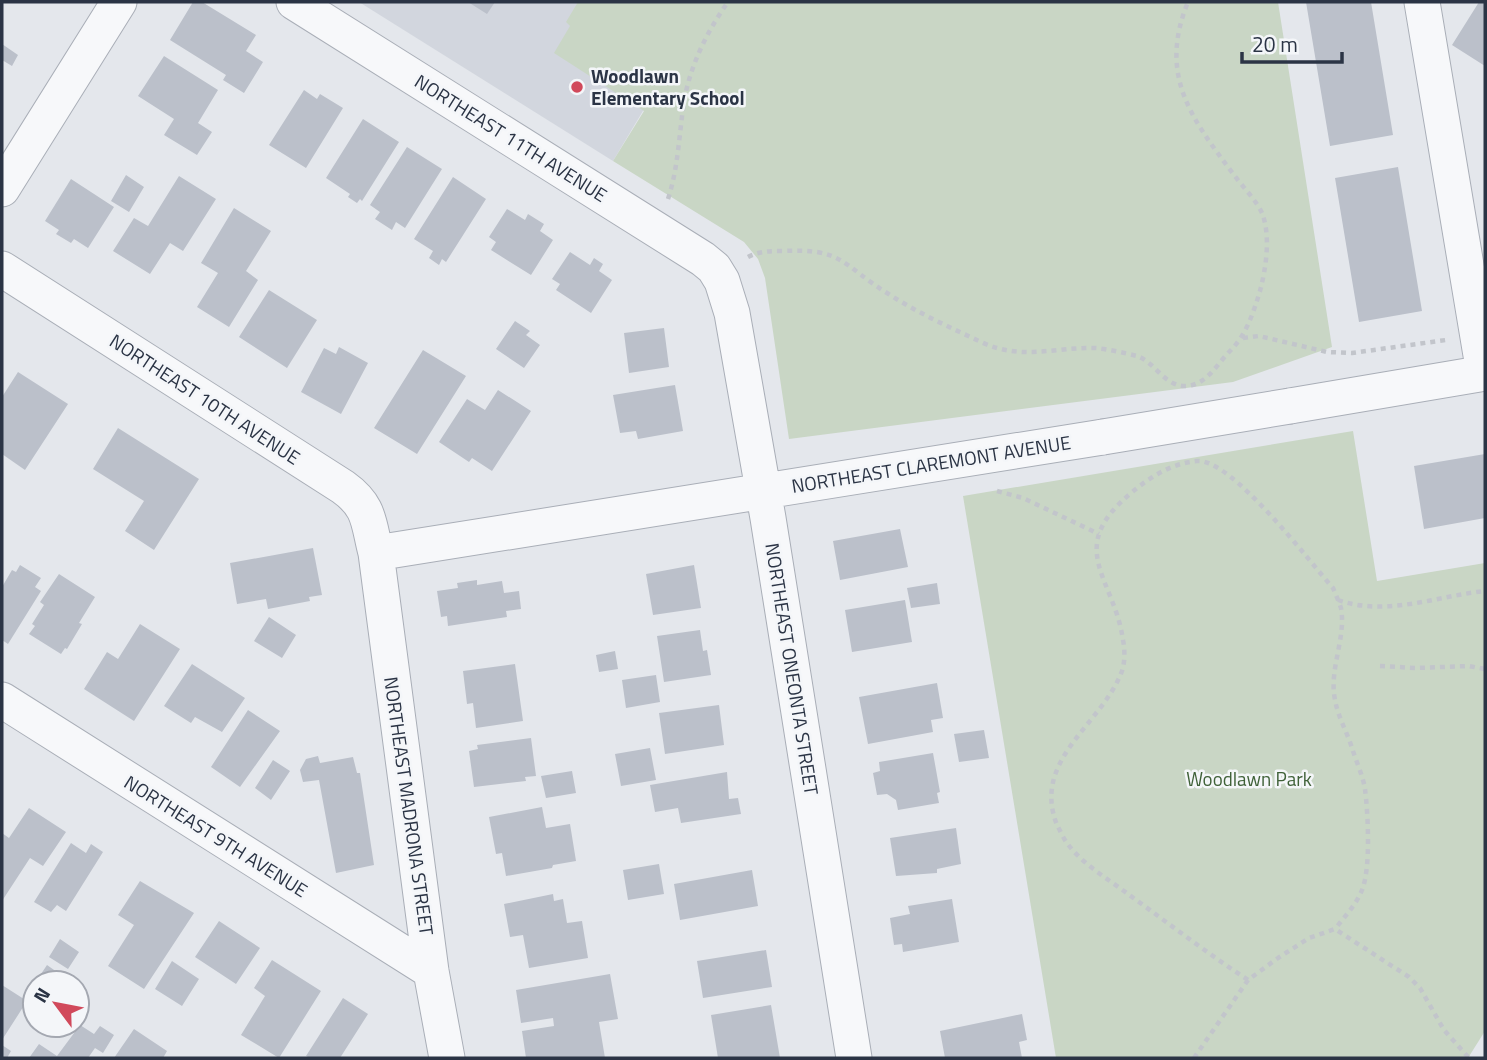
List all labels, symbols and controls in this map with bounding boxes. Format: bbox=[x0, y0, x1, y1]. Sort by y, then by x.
scale bar bbox=[1242, 21, 1342, 65]
text: 20 m bbox=[1252, 28, 1298, 60]
place label: Woodlawn Elementary School bbox=[591, 61, 745, 112]
street label: NORTHEAST 11TH AVENUE bbox=[409, 66, 613, 209]
marker: Woodlawn Elementary School bbox=[569, 79, 585, 95]
street label: NORTHEAST 10TH AVENUE bbox=[104, 326, 306, 471]
street label: NORTHEAST CLAREMONT AVENUE bbox=[789, 427, 1073, 500]
street label: NORTHEAST ONEONTA STREET bbox=[758, 541, 827, 797]
street label: NORTHEAST MADRONA STREET bbox=[377, 675, 442, 937]
park label: Woodlawn Park bbox=[1186, 764, 1312, 793]
street label: NORTHEAST 9TH AVENUE bbox=[119, 767, 314, 904]
north arrow bbox=[21, 969, 91, 1039]
text: N bbox=[25, 981, 57, 1008]

